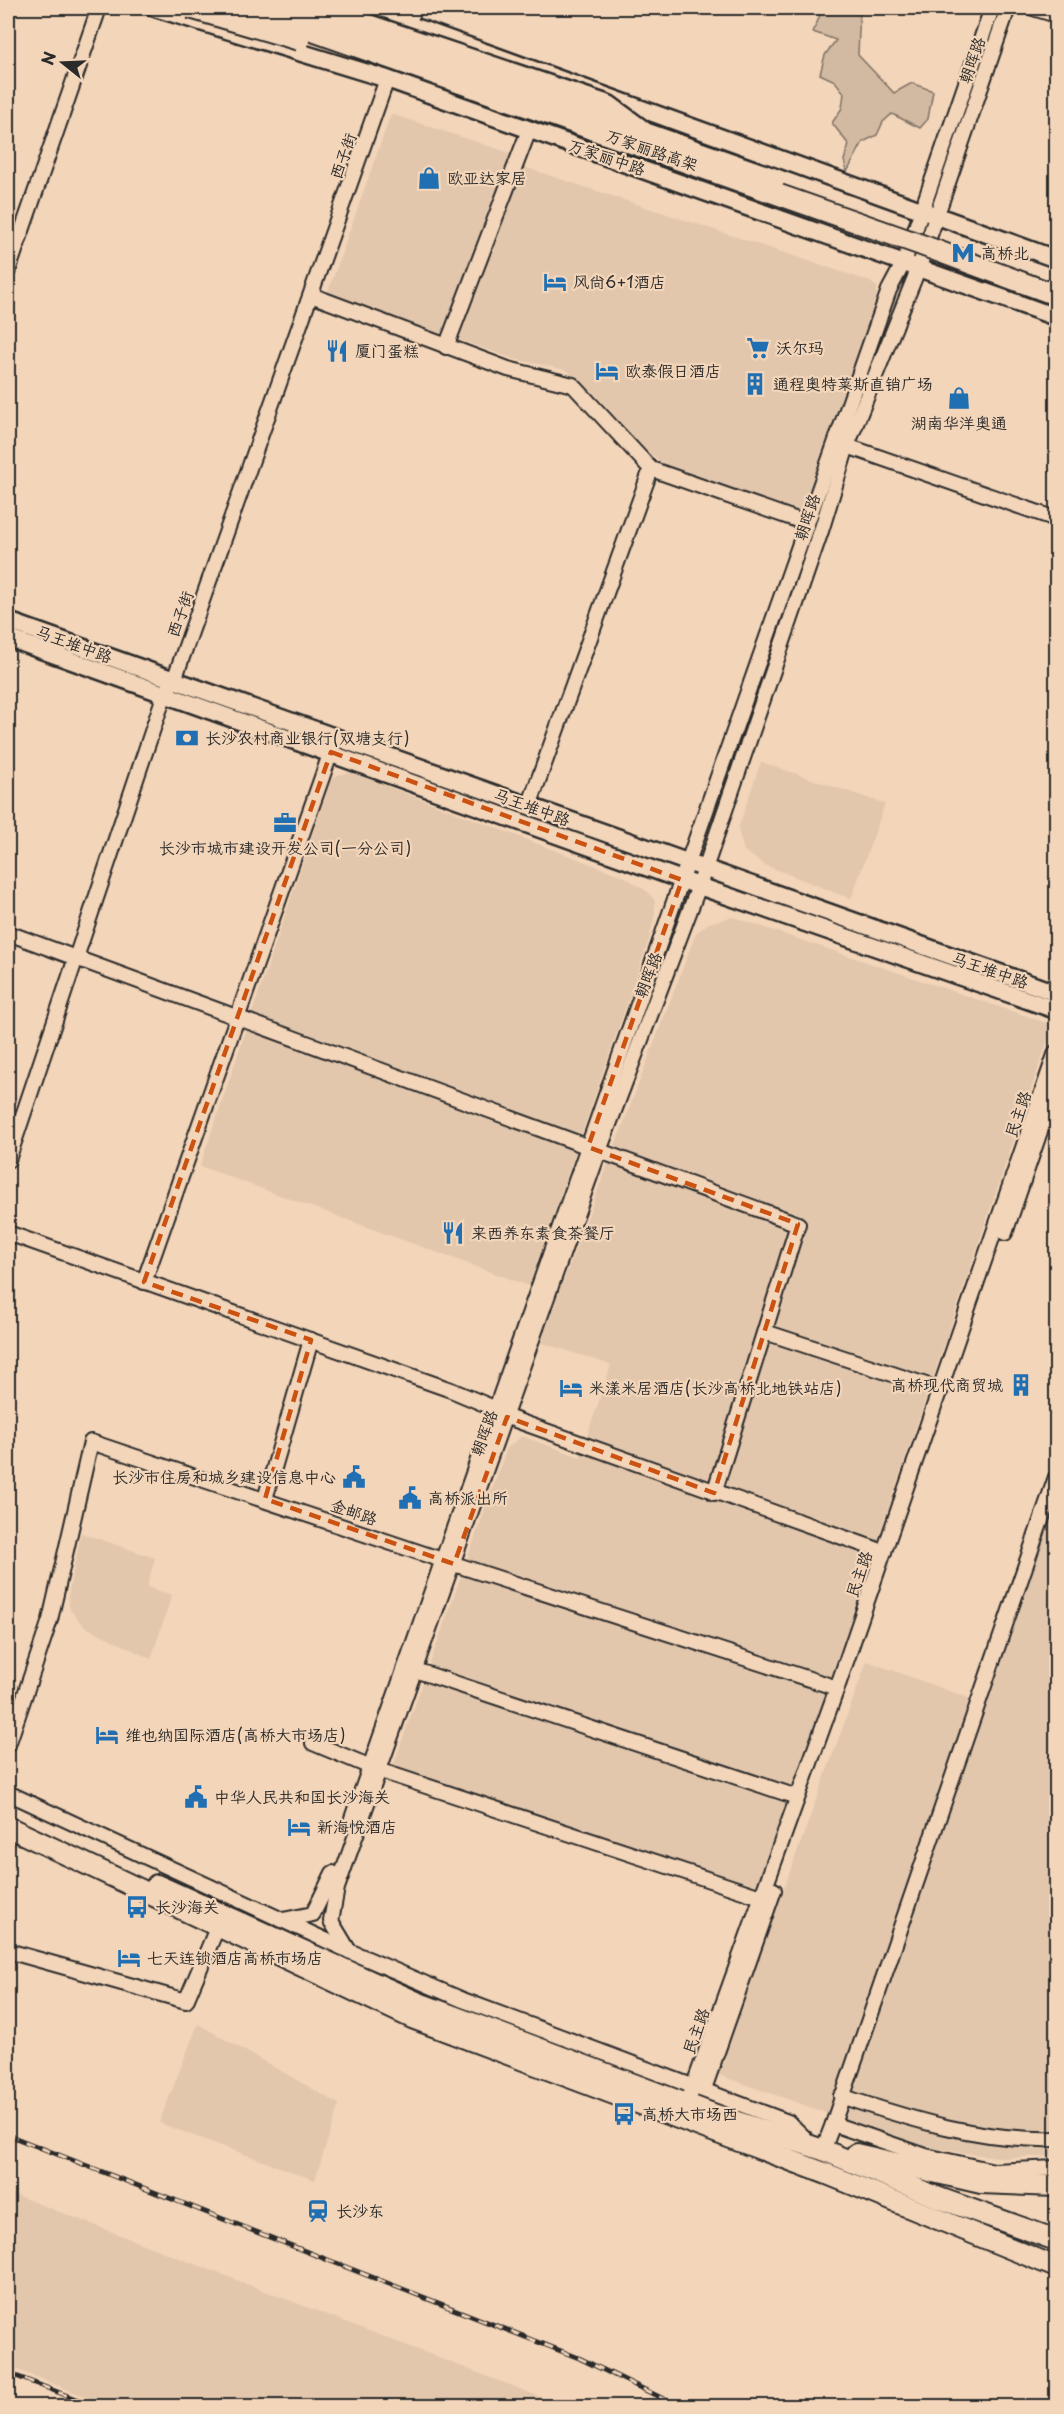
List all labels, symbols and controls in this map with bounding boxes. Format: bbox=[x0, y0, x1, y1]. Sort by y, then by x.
north arrow bbox=[33, 33, 93, 93]
street label: 朝晖路 bbox=[952, 33, 990, 86]
text: N bbox=[34, 48, 61, 68]
street label: 万家丽路高架 bbox=[603, 122, 702, 176]
street label: 西子街 bbox=[323, 129, 362, 182]
street label: 万家丽中路 bbox=[566, 132, 649, 180]
shop icon: 欧亚达家居 bbox=[416, 165, 442, 191]
place label: 欧亚达家居 bbox=[447, 165, 527, 189]
metro station icon: 高桥北 bbox=[950, 240, 976, 266]
place label: 高桥北 bbox=[981, 240, 1029, 264]
hotel icon: 风尚6+1酒店 bbox=[542, 269, 568, 295]
place label: 风尚6+1酒店 bbox=[573, 269, 666, 293]
supermarket icon: 沃尔玛 bbox=[745, 335, 771, 361]
place label: 沃尔玛 bbox=[776, 335, 824, 359]
restaurant icon: 厦门蛋糕 bbox=[324, 338, 350, 364]
place label: 厦门蛋糕 bbox=[355, 338, 419, 362]
hotel icon: 欧泰假日酒店 bbox=[594, 358, 620, 384]
place label: 欧泰假日酒店 bbox=[625, 358, 721, 382]
building icon: 通程奥特莱斯直销广场 bbox=[742, 371, 768, 397]
place label: 通程奥特莱斯直销广场 bbox=[773, 371, 933, 395]
shop icon: 湖南华洋奥通 bbox=[946, 385, 972, 411]
place label: 湖南华洋奥通 bbox=[911, 410, 1007, 434]
street label: 朝晖路 bbox=[787, 490, 825, 543]
street label: 西子街 bbox=[160, 587, 199, 640]
street label: 马王堆中路 bbox=[33, 618, 116, 668]
bank icon: 长沙农村商业银行(双塘支行) bbox=[174, 725, 200, 751]
place label: 长沙农村商业银行(双塘支行) bbox=[205, 725, 410, 749]
street label: 马王堆中路 bbox=[491, 781, 574, 831]
office icon: 长沙市城市建设开发公司(一分公司) bbox=[272, 810, 298, 836]
place label: 长沙市城市建设开发公司(一分公司) bbox=[159, 835, 411, 859]
street label: 马王堆中路 bbox=[949, 945, 1032, 993]
street label: 朝晖路 bbox=[627, 948, 667, 1001]
street label: 民主路 bbox=[998, 1087, 1036, 1140]
restaurant icon: 来西养东素食茶餐厅 bbox=[440, 1220, 466, 1246]
place label: 来西养东素食茶餐厅 bbox=[471, 1220, 615, 1244]
place label: 高桥现代商贸城 bbox=[891, 1372, 1003, 1396]
building icon: 高桥现代商贸城 bbox=[1008, 1372, 1034, 1398]
hotel icon: 米漾米居酒店(长沙高桥北地铁站店) bbox=[558, 1375, 584, 1401]
place label: 米漾米居酒店(长沙高桥北地铁站店) bbox=[589, 1375, 842, 1399]
street label: 朝晖路 bbox=[464, 1406, 503, 1459]
place label: 长沙市住房和城乡建设信息中心 bbox=[112, 1464, 336, 1488]
public building icon: 长沙市住房和城乡建设信息中心 bbox=[341, 1464, 367, 1490]
public building icon: 高桥派出所 bbox=[397, 1485, 423, 1511]
place label: 高桥派出所 bbox=[428, 1485, 508, 1509]
street label: 金邮路 bbox=[328, 1492, 381, 1530]
street label: 民主路 bbox=[839, 1547, 877, 1600]
hotel icon: 维也纳国际酒店(高桥大市场店) bbox=[94, 1722, 120, 1748]
place label: 维也纳国际酒店(高桥大市场店) bbox=[125, 1722, 346, 1746]
public building icon: 中华人民共和国长沙海关 bbox=[183, 1784, 209, 1810]
place label: 中华人民共和国长沙海关 bbox=[214, 1784, 390, 1808]
hotel icon: 新海悦酒店 bbox=[286, 1814, 312, 1840]
place label: 新海悦酒店 bbox=[317, 1814, 397, 1838]
bus stop icon: 长沙海关 bbox=[124, 1894, 150, 1920]
place label: 长沙海关 bbox=[155, 1894, 219, 1918]
hotel icon: 七天连锁酒店高桥市场店 bbox=[116, 1945, 142, 1971]
place label: 七天连锁酒店高桥市场店 bbox=[147, 1945, 323, 1969]
street label: 民主路 bbox=[676, 2004, 715, 2057]
bus stop icon: 高桥大市场西 bbox=[611, 2101, 637, 2127]
place label: 高桥大市场西 bbox=[642, 2101, 738, 2125]
station icon: 长沙东 bbox=[305, 2198, 331, 2224]
place label: 长沙东 bbox=[336, 2198, 384, 2222]

